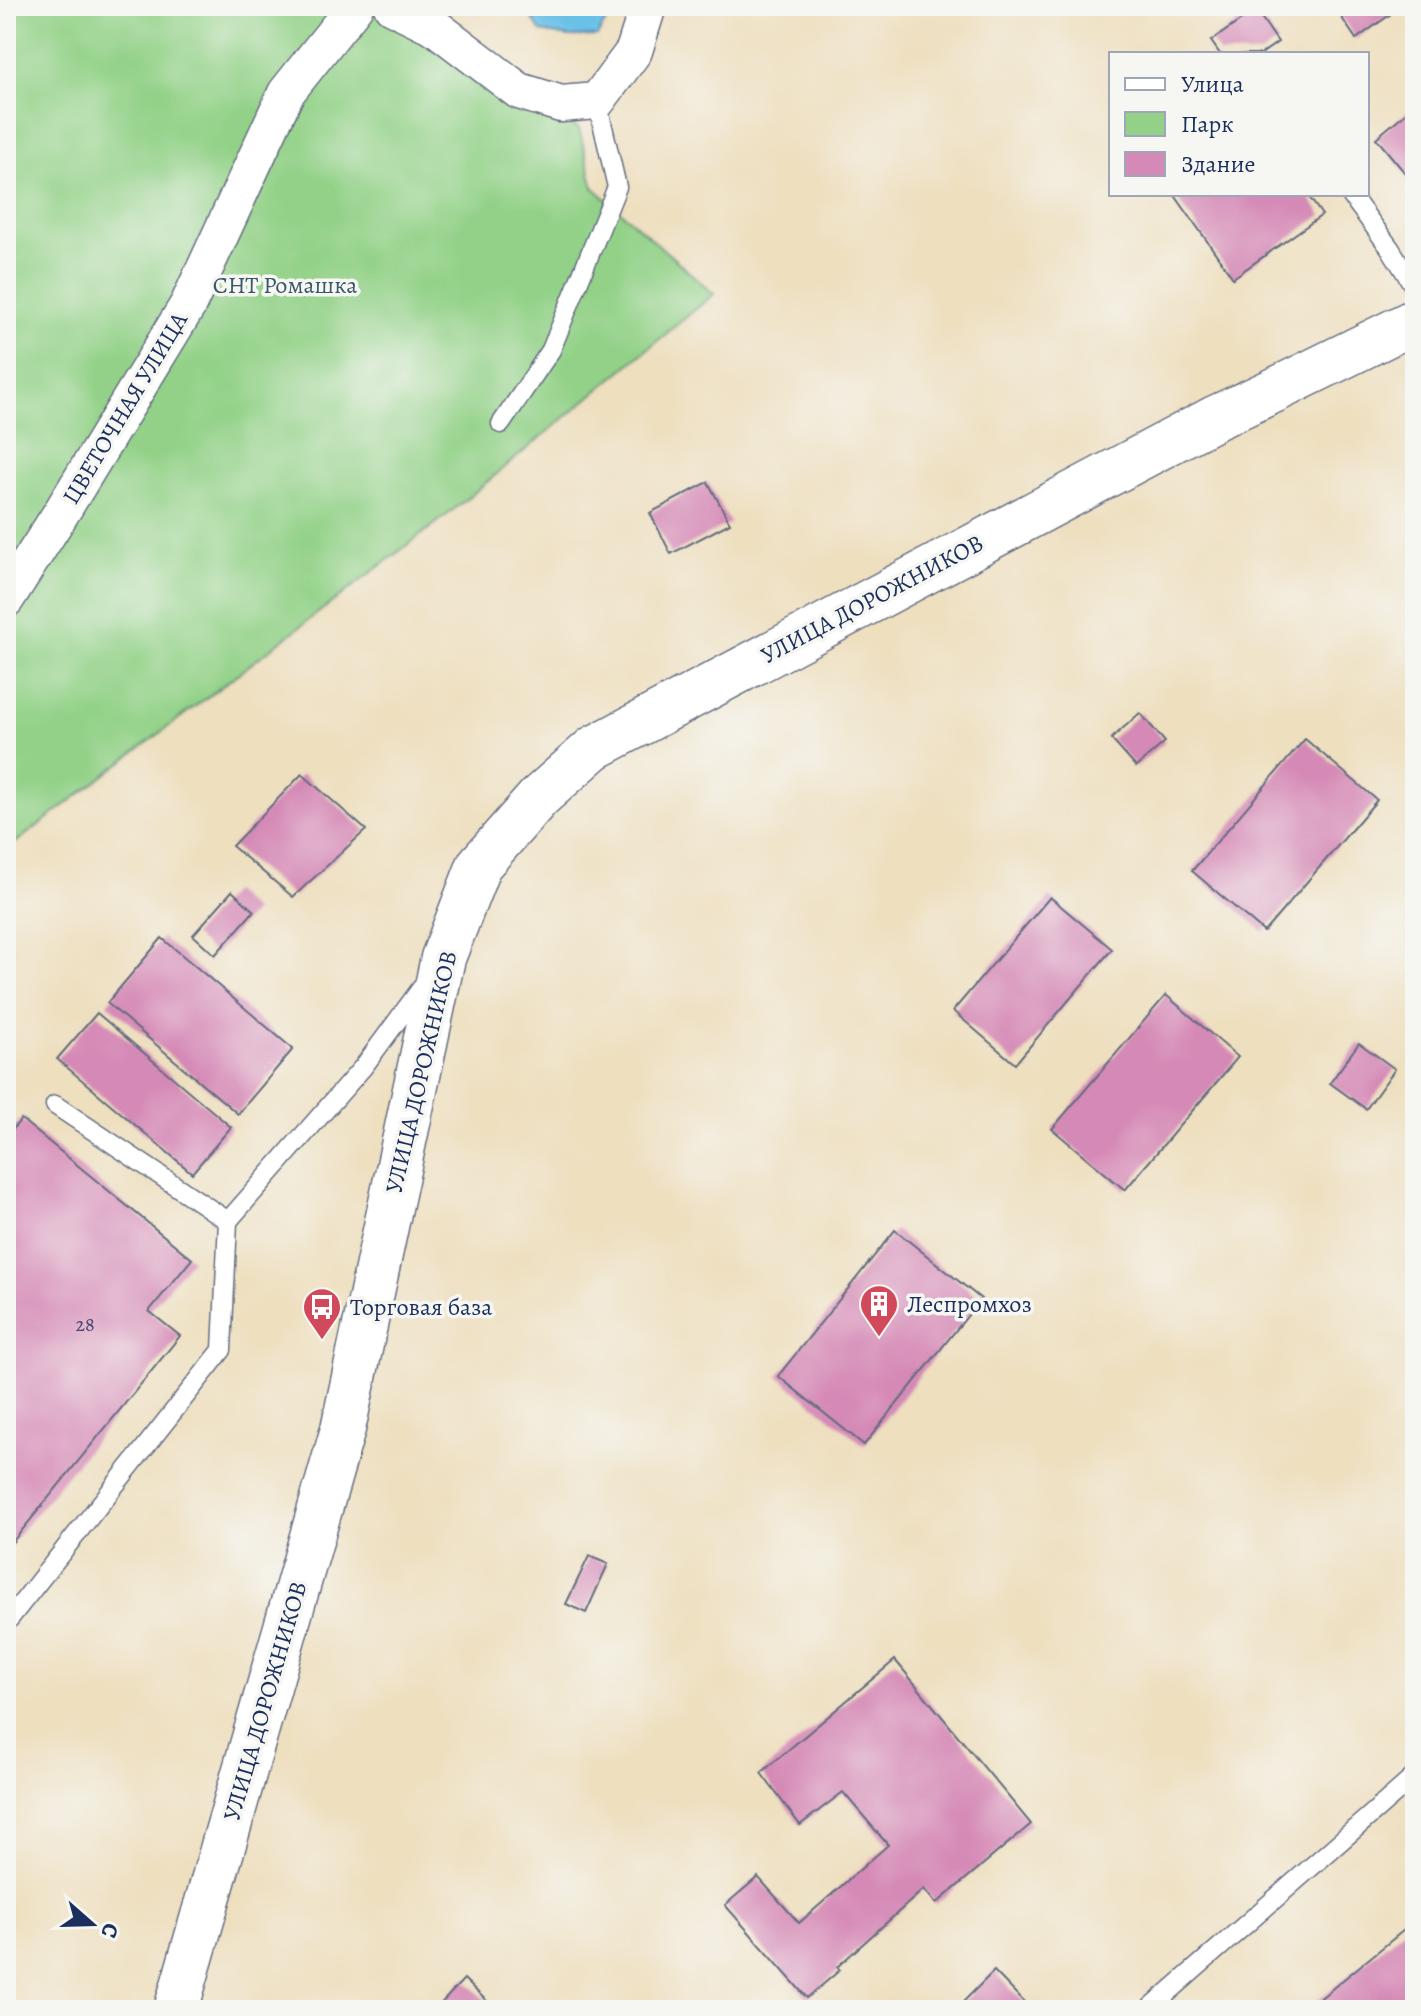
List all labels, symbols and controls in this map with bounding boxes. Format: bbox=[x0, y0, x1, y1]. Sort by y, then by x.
legend bbox=[1109, 52, 1369, 196]
text: Улица bbox=[1181, 68, 1244, 100]
text: Парк bbox=[1181, 108, 1234, 140]
text: Здание bbox=[1181, 148, 1256, 180]
park label: СНТ Ромашка bbox=[213, 269, 357, 301]
street label: ЦВЕТОЧНАЯ УЛИЦА bbox=[55, 305, 195, 510]
street label: УЛИЦА ДОРОЖНИКОВ bbox=[755, 527, 989, 671]
street label: УЛИЦА ДОРОЖНИКОВ bbox=[378, 948, 464, 1196]
building icon: Леспромхоз bbox=[858, 1283, 900, 1338]
bus stop icon: Торговая база bbox=[301, 1286, 343, 1341]
place label: Леспромхоз bbox=[907, 1288, 1032, 1320]
place label: Торговая база bbox=[350, 1291, 492, 1323]
house number: 28 bbox=[75, 1311, 95, 1338]
street label: УЛИЦА ДОРОЖНИКОВ bbox=[215, 1578, 315, 1824]
north arrow bbox=[52, 1884, 132, 1964]
text: С bbox=[93, 1919, 126, 1942]

